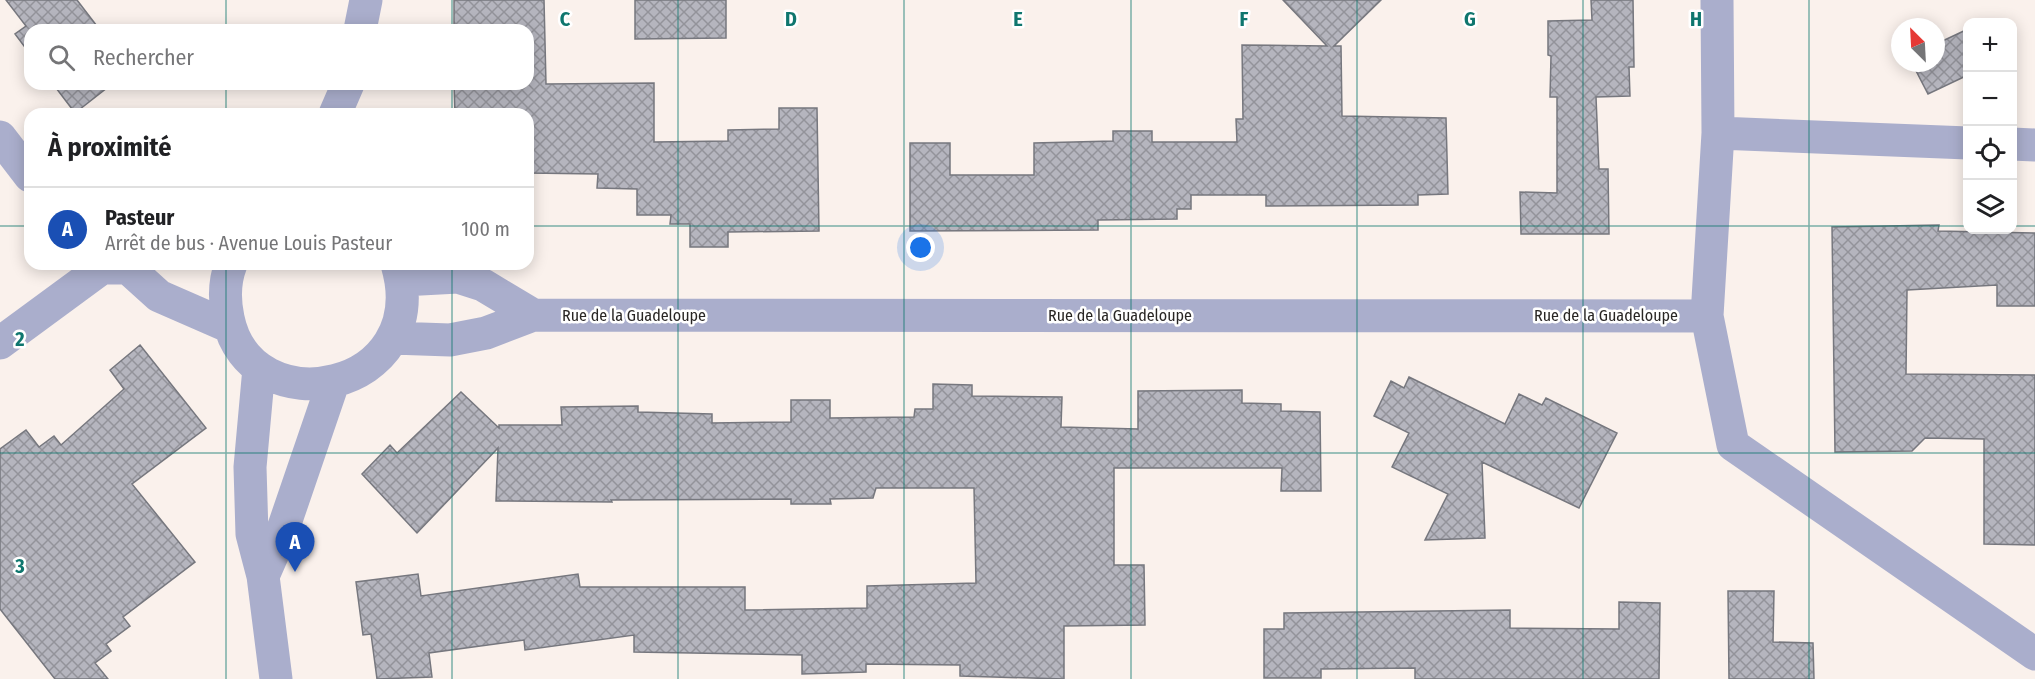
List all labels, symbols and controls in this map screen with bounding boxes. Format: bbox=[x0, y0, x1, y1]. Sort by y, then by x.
text: C bbox=[560, 7, 571, 31]
text: D bbox=[785, 7, 797, 31]
text: E bbox=[1013, 7, 1023, 31]
text: F bbox=[1240, 7, 1249, 31]
text: G bbox=[1464, 7, 1476, 31]
text: H bbox=[1690, 7, 1702, 31]
north arrow bbox=[1891, 18, 1945, 72]
map controls bbox=[1963, 18, 2017, 234]
button: + bbox=[1963, 18, 2017, 72]
search box bbox=[24, 24, 534, 90]
icon: search bbox=[45, 41, 78, 74]
text: Rechercher bbox=[93, 44, 194, 71]
button: − bbox=[1963, 72, 2017, 126]
button: locate bbox=[1963, 126, 2017, 180]
text: À proximité bbox=[48, 132, 171, 163]
button: layers bbox=[1963, 180, 2017, 234]
text: Pasteur bbox=[105, 204, 174, 231]
text: A bbox=[62, 217, 73, 241]
text: 100 m bbox=[461, 217, 510, 241]
text: Arrêt de bus · Avenue Louis Pasteur bbox=[105, 231, 392, 255]
your location bbox=[906, 233, 935, 262]
street label: Rue de la Guadeloupe bbox=[562, 306, 706, 325]
street label: Rue de la Guadeloupe bbox=[1048, 306, 1192, 325]
street label: Rue de la Guadeloupe bbox=[1534, 306, 1678, 325]
text: 2 bbox=[14, 327, 25, 351]
pin: A bbox=[276, 522, 314, 572]
text: 3 bbox=[14, 554, 25, 578]

